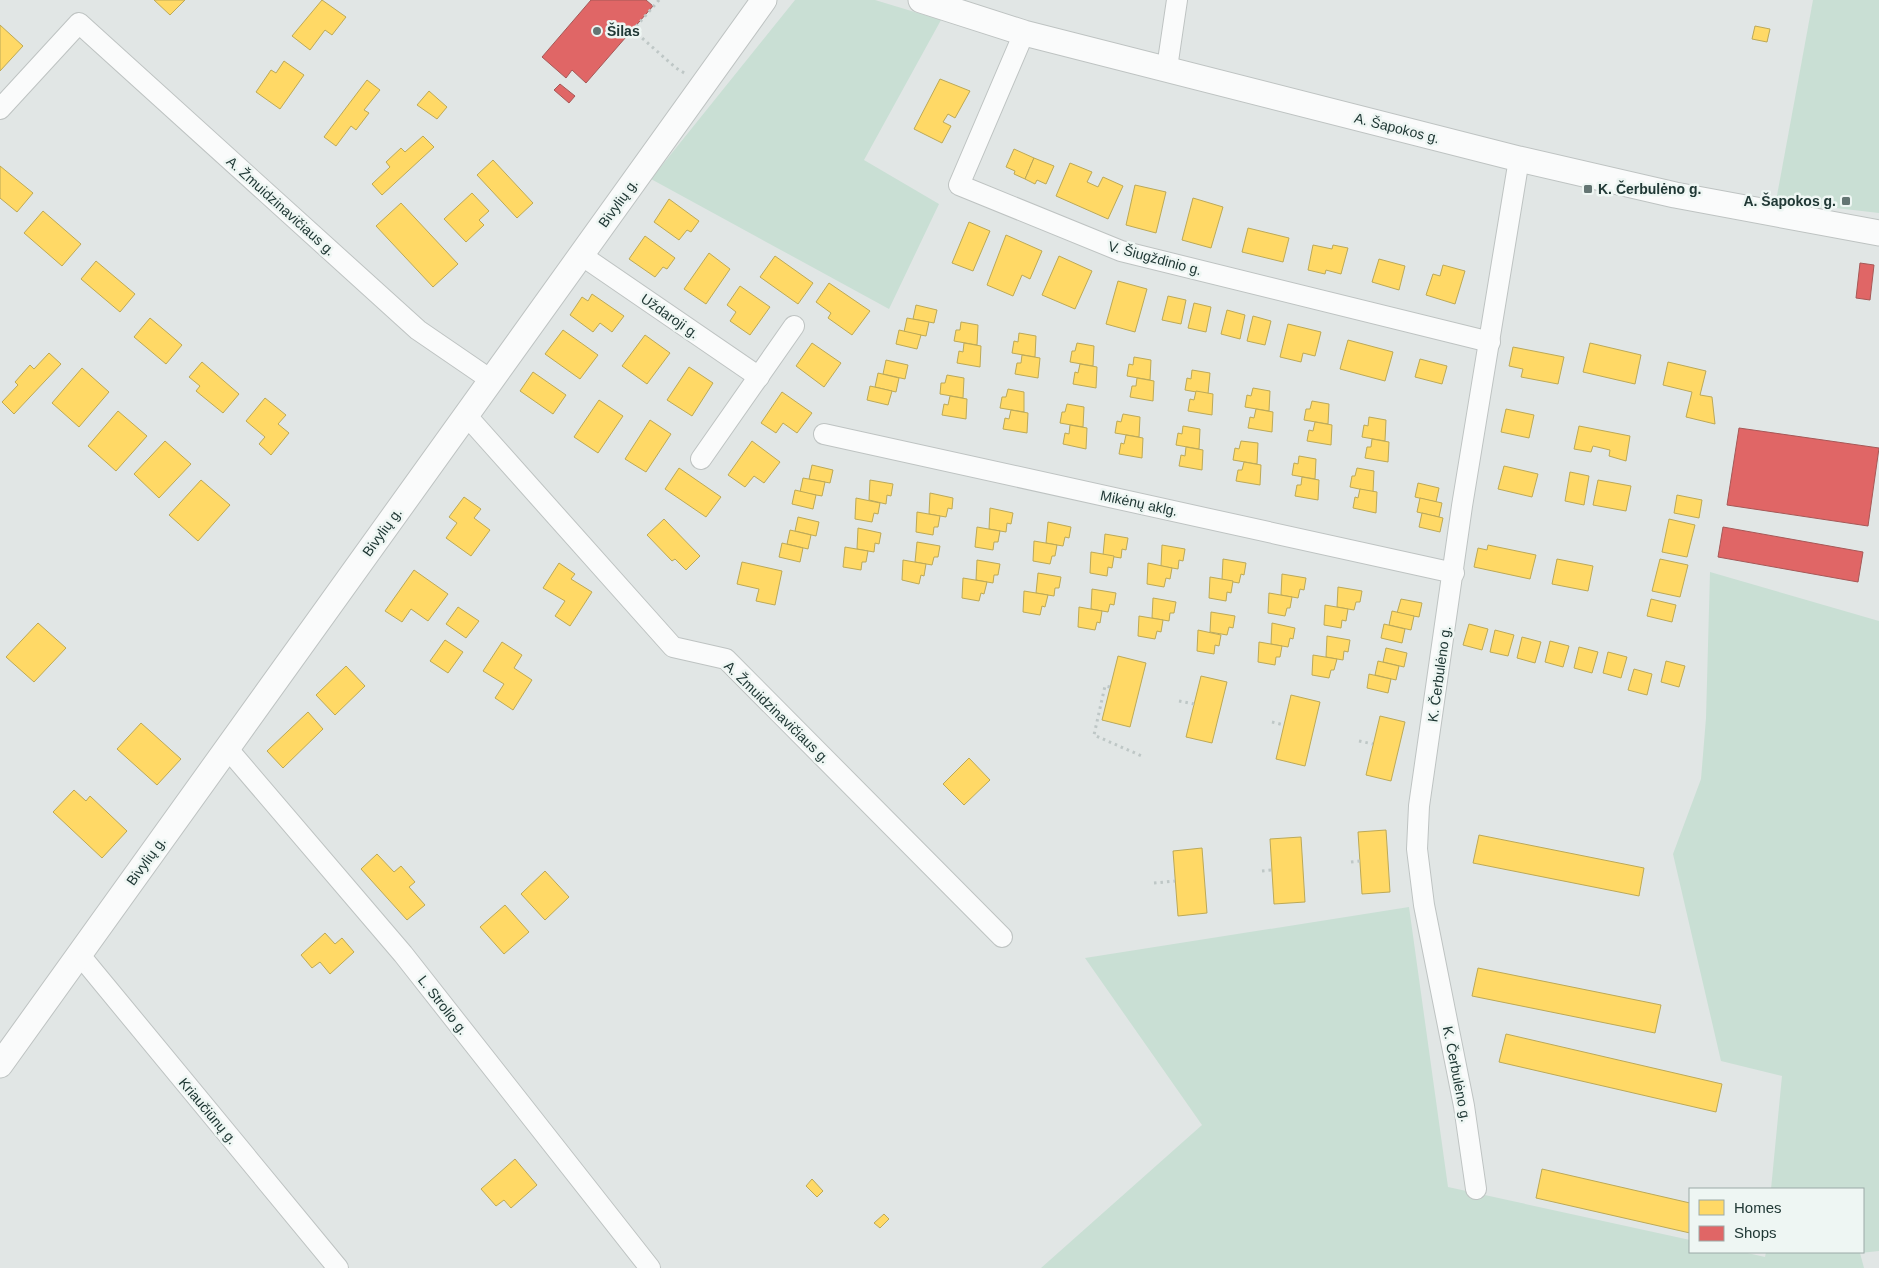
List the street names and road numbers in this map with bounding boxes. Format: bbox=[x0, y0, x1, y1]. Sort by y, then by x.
street label: A. Šapokos g. bbox=[1353, 110, 1441, 146]
street label: A. Žmuidzinavičiaus g. bbox=[224, 153, 338, 259]
street label: Bivylių g. bbox=[595, 176, 641, 230]
street label: V. Šiugždinio g. bbox=[1107, 238, 1203, 278]
street label: Uždaroji g. bbox=[638, 290, 702, 342]
street label: Mikėnų aklg. bbox=[1099, 487, 1179, 519]
street label: Bivylių g. bbox=[359, 505, 405, 559]
street label: K. Čerbulėno g. bbox=[1424, 625, 1454, 723]
street label: A. Žmuidzinavičiaus g. bbox=[721, 658, 833, 766]
street label: Bivylių g. bbox=[123, 834, 169, 888]
street label: L. Strolio g. bbox=[415, 972, 471, 1038]
street label: K. Čerbulėno g. bbox=[1440, 1025, 1474, 1123]
street label: Kriaučiūnų g. bbox=[176, 1075, 240, 1147]

